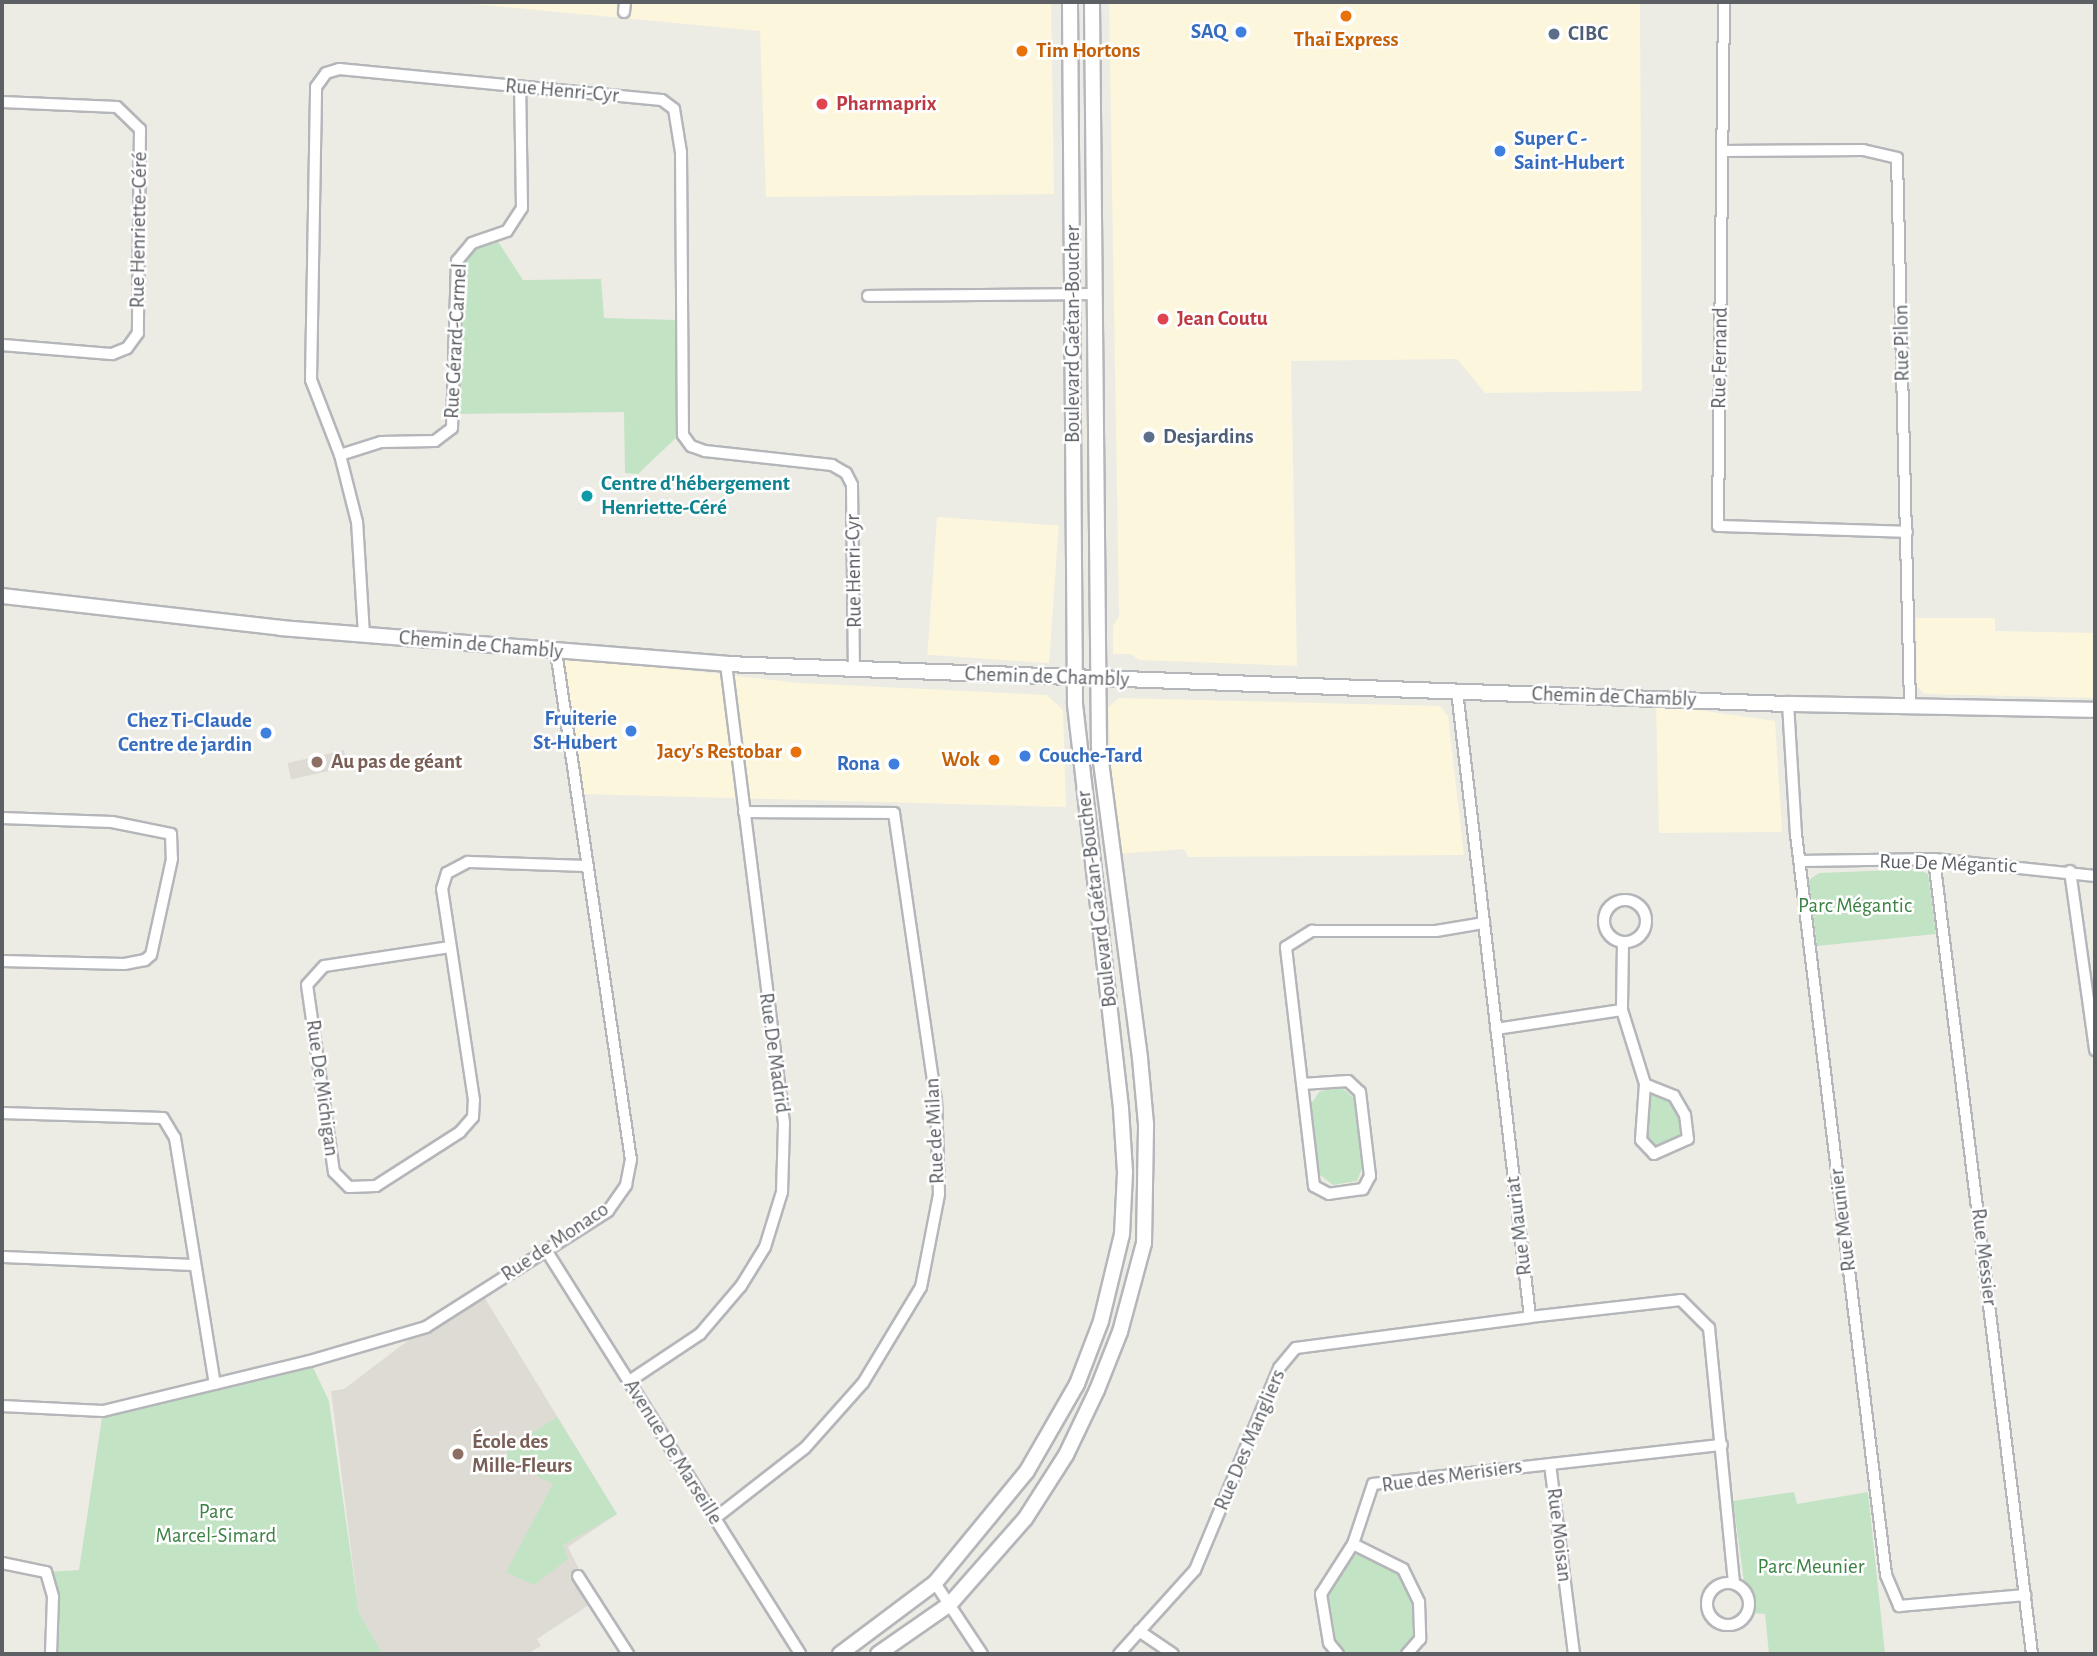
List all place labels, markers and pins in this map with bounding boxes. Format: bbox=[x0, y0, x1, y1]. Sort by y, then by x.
marker: Thaï Express bbox=[1338, 8, 1354, 24]
place label: SAQ bbox=[1191, 19, 1227, 45]
place label: CIBC bbox=[1568, 21, 1608, 47]
marker: SAQ bbox=[1233, 24, 1249, 40]
marker: CIBC bbox=[1546, 26, 1562, 42]
place label: Thaï Express bbox=[1293, 27, 1399, 53]
place label: Tim Hortons bbox=[1036, 38, 1140, 64]
marker: Tim Hortons bbox=[1014, 43, 1030, 59]
place label: Pharmaprix bbox=[836, 91, 936, 117]
marker: Pharmaprix bbox=[814, 96, 830, 112]
place label: Super C - Saint-Hubert bbox=[1514, 126, 1624, 176]
marker: Super C - Saint-Hubert bbox=[1492, 143, 1508, 159]
place label: Jean Coutu bbox=[1177, 306, 1268, 332]
marker: Jean Coutu bbox=[1155, 311, 1171, 327]
place label: Desjardins bbox=[1163, 424, 1254, 450]
marker: Desjardins bbox=[1141, 429, 1157, 445]
place label: Centre d'hébergement Henriette-Céré bbox=[601, 471, 790, 521]
marker: Centre d'hébergement Henriette-Céré bbox=[579, 488, 595, 504]
place label: Fruiterie St-Hubert bbox=[533, 706, 617, 756]
place label: Chez Ti-Claude Centre de jardin bbox=[118, 708, 252, 758]
marker: Fruiterie St-Hubert bbox=[623, 723, 639, 739]
marker: Chez Ti-Claude Centre de jardin bbox=[258, 725, 274, 741]
place label: Jacy's Restobar bbox=[657, 739, 782, 765]
place label: Couche-Tard bbox=[1039, 743, 1142, 769]
marker: Jacy's Restobar bbox=[788, 744, 804, 760]
place label: Wok bbox=[941, 747, 980, 773]
marker: Couche-Tard bbox=[1017, 748, 1033, 764]
place label: Au pas de géant bbox=[331, 749, 462, 775]
place label: Rona bbox=[837, 751, 880, 777]
marker: Wok bbox=[986, 752, 1002, 768]
marker: Au pas de géant bbox=[309, 754, 325, 770]
marker: Rona bbox=[886, 756, 902, 772]
place label: École des Mille-Fleurs bbox=[472, 1429, 572, 1479]
marker: École des Mille-Fleurs bbox=[450, 1446, 466, 1462]

